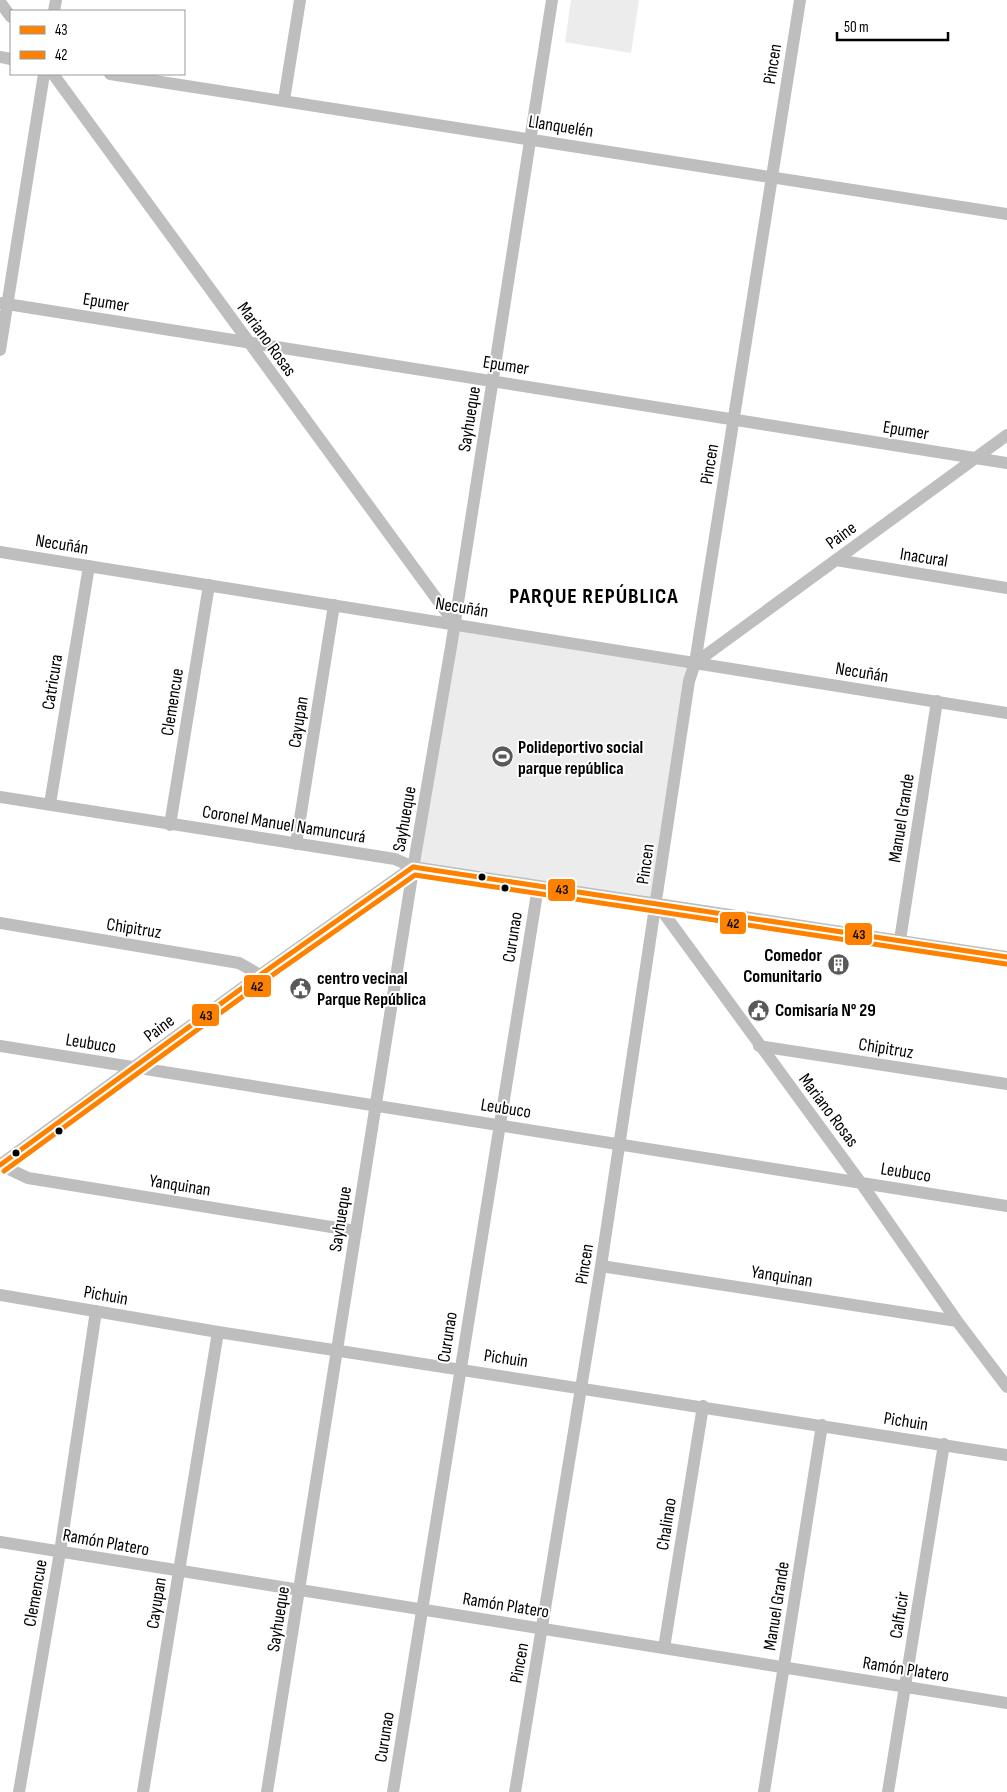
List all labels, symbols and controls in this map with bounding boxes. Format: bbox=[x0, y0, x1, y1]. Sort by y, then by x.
legend bbox=[10, 10, 185, 75]
scale bar bbox=[837, 10, 948, 42]
text: 50 m bbox=[844, 18, 869, 37]
text: 43 bbox=[55, 21, 68, 40]
street label: Pincen bbox=[759, 42, 786, 86]
text: 42 bbox=[55, 46, 68, 65]
street label: Llanquelén bbox=[527, 111, 595, 142]
street label: Epumer bbox=[81, 288, 130, 316]
street label: Mariano Rosas bbox=[233, 298, 301, 380]
street label: Epumer bbox=[481, 351, 530, 379]
street label: Sayhueque bbox=[454, 385, 485, 453]
street label: Epumer bbox=[881, 416, 930, 444]
street label: Pincen bbox=[696, 442, 723, 486]
street label: Paine bbox=[822, 517, 861, 553]
street label: Necuñán bbox=[34, 530, 90, 559]
street label: Inacural bbox=[898, 543, 949, 572]
district label: PARQUE REPÚBLICA bbox=[509, 583, 679, 610]
street label: Necuñán bbox=[434, 593, 490, 622]
street label: Catricura bbox=[38, 653, 67, 711]
street label: Necuñán bbox=[834, 658, 890, 687]
street label: Clemencue bbox=[157, 667, 188, 737]
street label: Cayupan bbox=[284, 695, 313, 749]
place label: Polideportivo social parque república bbox=[518, 737, 643, 779]
sports icon: Polideportivo social parque república bbox=[490, 745, 514, 769]
street label: Manuel Grande bbox=[884, 772, 919, 864]
street label: Sayhueque bbox=[388, 785, 421, 853]
street label: Coronel Manuel Namuncurá bbox=[201, 801, 367, 848]
street label: Pincen bbox=[632, 842, 659, 886]
unlabelled marker bbox=[477, 872, 487, 882]
line badge: 43 bbox=[547, 878, 576, 902]
text: 43 bbox=[556, 881, 568, 898]
unlabelled marker bbox=[500, 883, 510, 893]
street label: Curunao bbox=[498, 910, 527, 964]
line badge: 42 bbox=[719, 911, 747, 935]
street label: Chipitruz bbox=[105, 914, 163, 943]
text: 42 bbox=[727, 915, 739, 932]
line badge: 43 bbox=[844, 922, 873, 946]
text: 43 bbox=[853, 926, 865, 943]
place label: Comedor Comunitario bbox=[743, 945, 822, 987]
building icon: Comedor Comunitario bbox=[826, 953, 850, 977]
place label: centro vecinal Parque República bbox=[317, 968, 426, 1010]
line badge: 42 bbox=[243, 974, 272, 998]
public building icon: centro vecinal Parque República bbox=[289, 976, 313, 1000]
text: 42 bbox=[251, 978, 263, 995]
public building icon: Comisaría N° 29 bbox=[747, 998, 771, 1022]
place label: Comisaría N° 29 bbox=[775, 1000, 876, 1021]
line badge: 43 bbox=[191, 1003, 220, 1027]
text: 43 bbox=[200, 1007, 212, 1024]
street label: Paine bbox=[140, 1010, 179, 1047]
street label: Leubuco bbox=[64, 1029, 118, 1058]
street label: Chipitruz bbox=[857, 1034, 915, 1063]
street label: Mariano Rosas bbox=[794, 1069, 863, 1151]
street label: Leubuco bbox=[479, 1094, 533, 1123]
unlabelled marker bbox=[54, 1126, 64, 1136]
unlabelled marker bbox=[11, 1148, 21, 1158]
street label: Leubuco bbox=[879, 1158, 933, 1187]
street label: Yanquinan bbox=[148, 1170, 212, 1201]
street label: Sayhueque bbox=[325, 1185, 356, 1253]
street label: Pincen bbox=[571, 1242, 598, 1286]
street label: Yanquinan bbox=[750, 1261, 814, 1292]
street label: Pichuin bbox=[82, 1281, 130, 1310]
street label: Curunao bbox=[433, 1310, 462, 1364]
street label: Pichuin bbox=[482, 1345, 529, 1372]
street label: Pichuin bbox=[882, 1408, 930, 1435]
street label: Chalinao bbox=[652, 1496, 681, 1552]
street label: Ramón Platero bbox=[61, 1525, 151, 1560]
street label: Clemencue bbox=[19, 1558, 52, 1628]
street label: Manuel Grande bbox=[759, 1560, 794, 1652]
street label: Cayupan bbox=[142, 1576, 171, 1630]
street label: Sayhueque bbox=[263, 1585, 294, 1653]
street label: Ramón Platero bbox=[461, 1588, 551, 1623]
street label: Calfucir bbox=[885, 1590, 914, 1640]
street label: Pincen bbox=[506, 1641, 533, 1685]
street label: Ramón Platero bbox=[861, 1652, 951, 1687]
street label: Curunao bbox=[370, 1710, 399, 1764]

